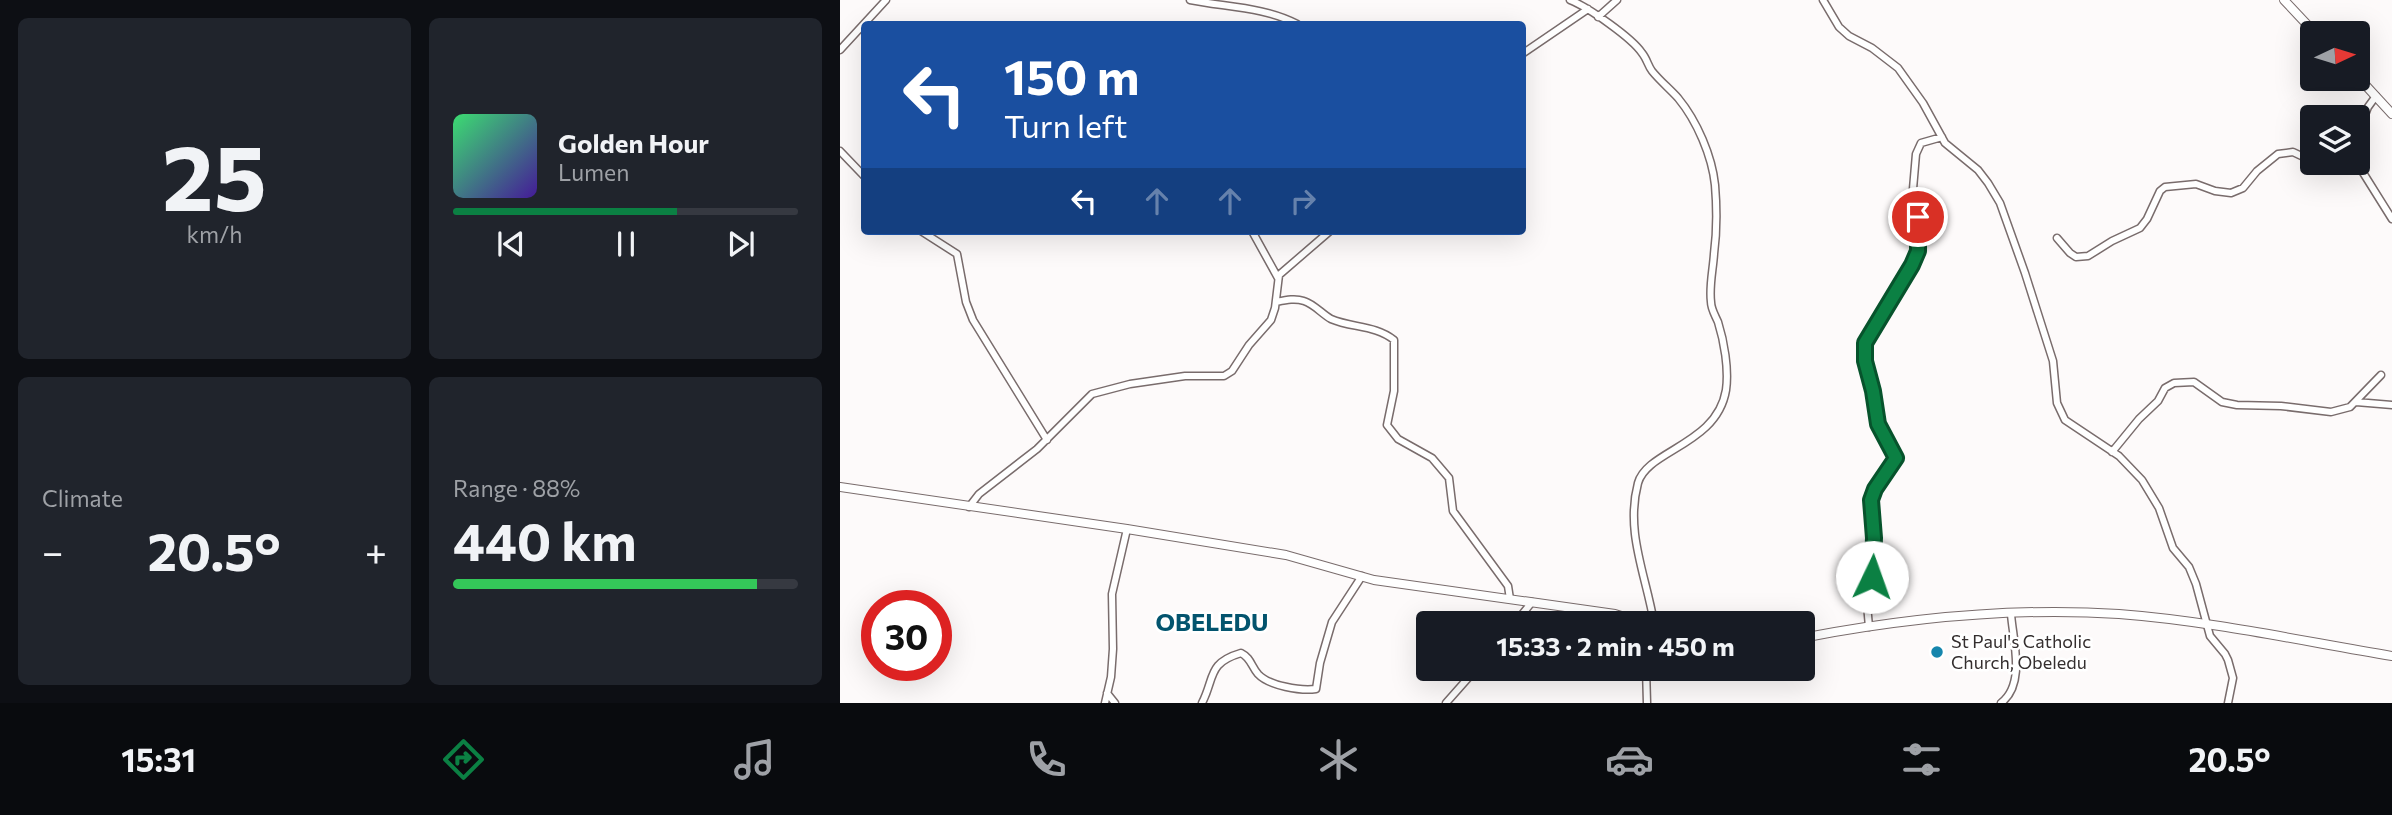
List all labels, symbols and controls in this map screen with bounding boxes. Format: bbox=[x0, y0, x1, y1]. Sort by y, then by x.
north arrow bbox=[2300, 21, 2370, 91]
map controls bbox=[2300, 21, 2370, 175]
text: 150 m bbox=[1004, 45, 1139, 105]
icon: left bbox=[889, 49, 980, 140]
text: Turn left bbox=[1004, 105, 1128, 145]
button: layers bbox=[2300, 105, 2370, 175]
text: 25 bbox=[162, 118, 267, 230]
text: Golden Hour bbox=[558, 127, 709, 158]
text: Lumen bbox=[558, 158, 629, 186]
icon: left bbox=[1065, 182, 1103, 220]
icon: ahead bbox=[1138, 182, 1176, 220]
icon: ahead bbox=[1211, 182, 1249, 220]
icon: right bbox=[1284, 182, 1322, 220]
pin bbox=[1888, 187, 1948, 247]
icon: arrive bbox=[1899, 198, 1937, 236]
text: km/h bbox=[187, 220, 242, 248]
icon: previous bbox=[492, 225, 530, 263]
icon: pause bbox=[607, 225, 645, 263]
icon: next bbox=[722, 225, 760, 263]
text: Range · 88% bbox=[453, 474, 580, 502]
text: Climate bbox=[42, 484, 123, 512]
text: 440 km bbox=[453, 508, 637, 572]
text: 20.5° bbox=[147, 518, 281, 582]
text: − bbox=[42, 527, 64, 574]
text: + bbox=[365, 527, 387, 574]
position arrow bbox=[1835, 540, 1909, 614]
speed limit sign: 30 bbox=[861, 590, 952, 681]
district label: OBELEDU bbox=[1155, 607, 1269, 636]
text: 15:33 · 2 min · 450 m bbox=[1496, 630, 1735, 661]
place label: St Paul's Catholic Church, Obeledu bbox=[1951, 630, 2091, 673]
marker: St Paul's Catholic Church, Obeledu bbox=[1929, 644, 1945, 660]
icon: directions bbox=[439, 735, 488, 784]
icon: music bbox=[730, 735, 779, 784]
icon: phone bbox=[1022, 735, 1071, 784]
icon: climate bbox=[1314, 735, 1363, 784]
icon: car bbox=[1605, 735, 1654, 784]
icon: filters bbox=[1897, 735, 1946, 784]
text: 15:31 bbox=[121, 739, 196, 779]
text: 20.5° bbox=[2189, 739, 2271, 779]

